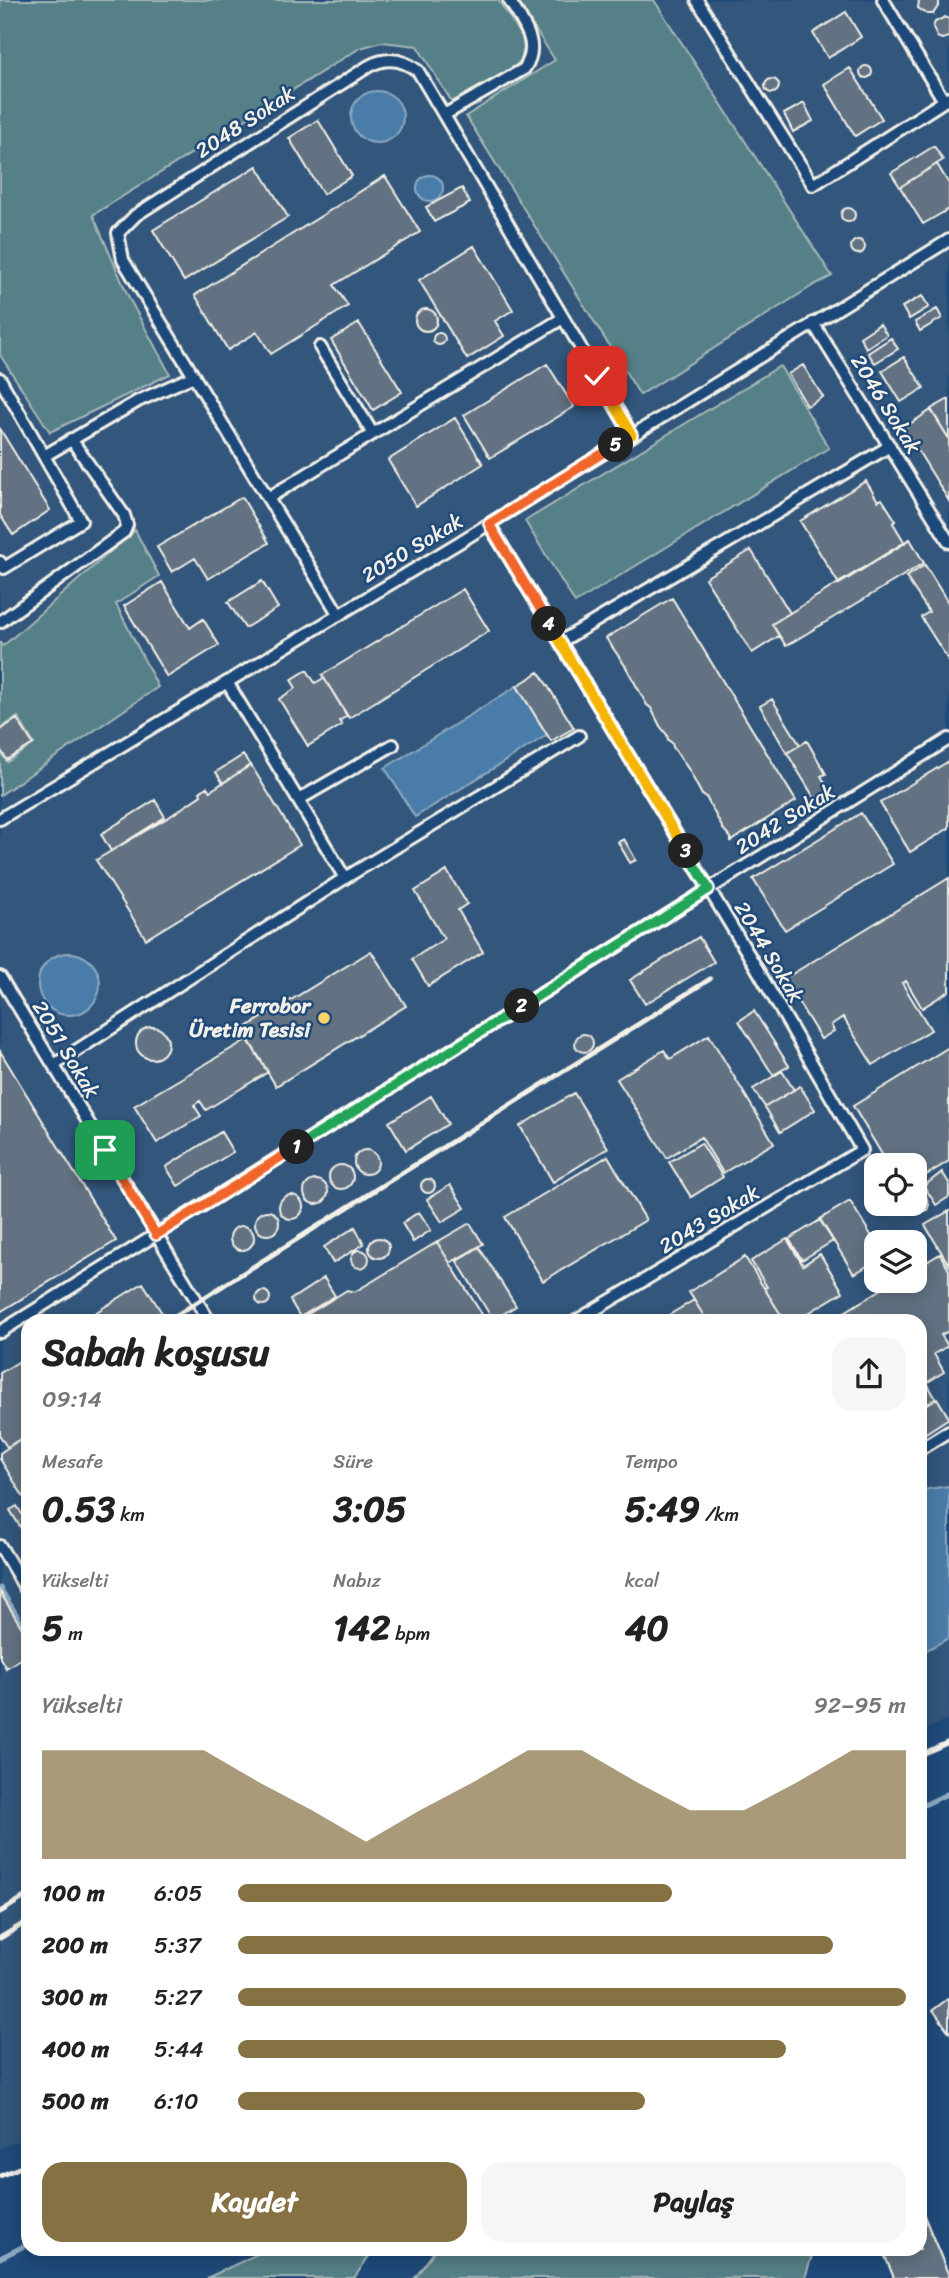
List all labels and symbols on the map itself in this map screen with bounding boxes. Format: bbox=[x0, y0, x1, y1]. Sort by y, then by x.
street label: 2048 Sokak bbox=[187, 75, 303, 169]
pin bbox=[567, 346, 627, 406]
street label: 2046 Sokak bbox=[840, 346, 932, 462]
pin: 5 bbox=[598, 428, 634, 462]
street label: 2050 Sokak bbox=[354, 502, 470, 594]
pin: 4 bbox=[532, 606, 566, 642]
street label: 2042 Sokak bbox=[727, 773, 843, 865]
pin: 3 bbox=[668, 834, 704, 868]
street label: 2044 Sokak bbox=[723, 893, 815, 1011]
place label: Ferrobor Üretim Tesisi bbox=[189, 987, 312, 1049]
pin: 2 bbox=[504, 988, 540, 1024]
street label: 2051 Sokak bbox=[22, 992, 110, 1106]
marker: Ferrobor Üretim Tesisi bbox=[316, 1010, 332, 1026]
pin bbox=[75, 1120, 135, 1180]
pin: 1 bbox=[280, 1130, 314, 1164]
street label: 2043 Sokak bbox=[651, 1174, 767, 1264]

